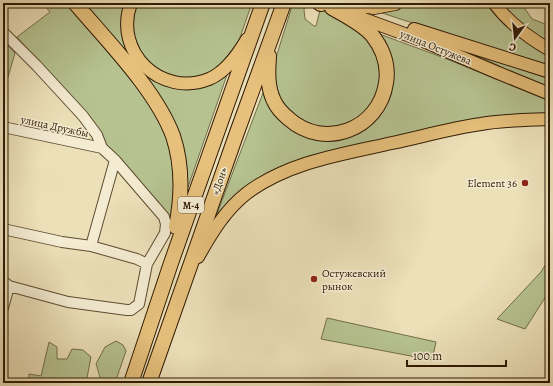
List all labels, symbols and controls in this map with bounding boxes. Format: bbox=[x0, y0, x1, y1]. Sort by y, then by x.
north arrow bbox=[495, 18, 535, 58]
street label: улица Остужева bbox=[397, 26, 475, 69]
text: С bbox=[507, 39, 518, 55]
street label: улица Дружбы bbox=[18, 112, 90, 141]
street label: «Дон» bbox=[208, 165, 231, 197]
place label: Element 36 bbox=[467, 176, 517, 191]
marker: Element 36 bbox=[520, 178, 530, 188]
road number: М-4 bbox=[178, 197, 204, 213]
place label: Остужевский рынок bbox=[322, 266, 386, 294]
marker: Остужевский рынок bbox=[309, 274, 319, 284]
scale bar bbox=[407, 342, 506, 368]
text: 100 m bbox=[413, 348, 442, 364]

